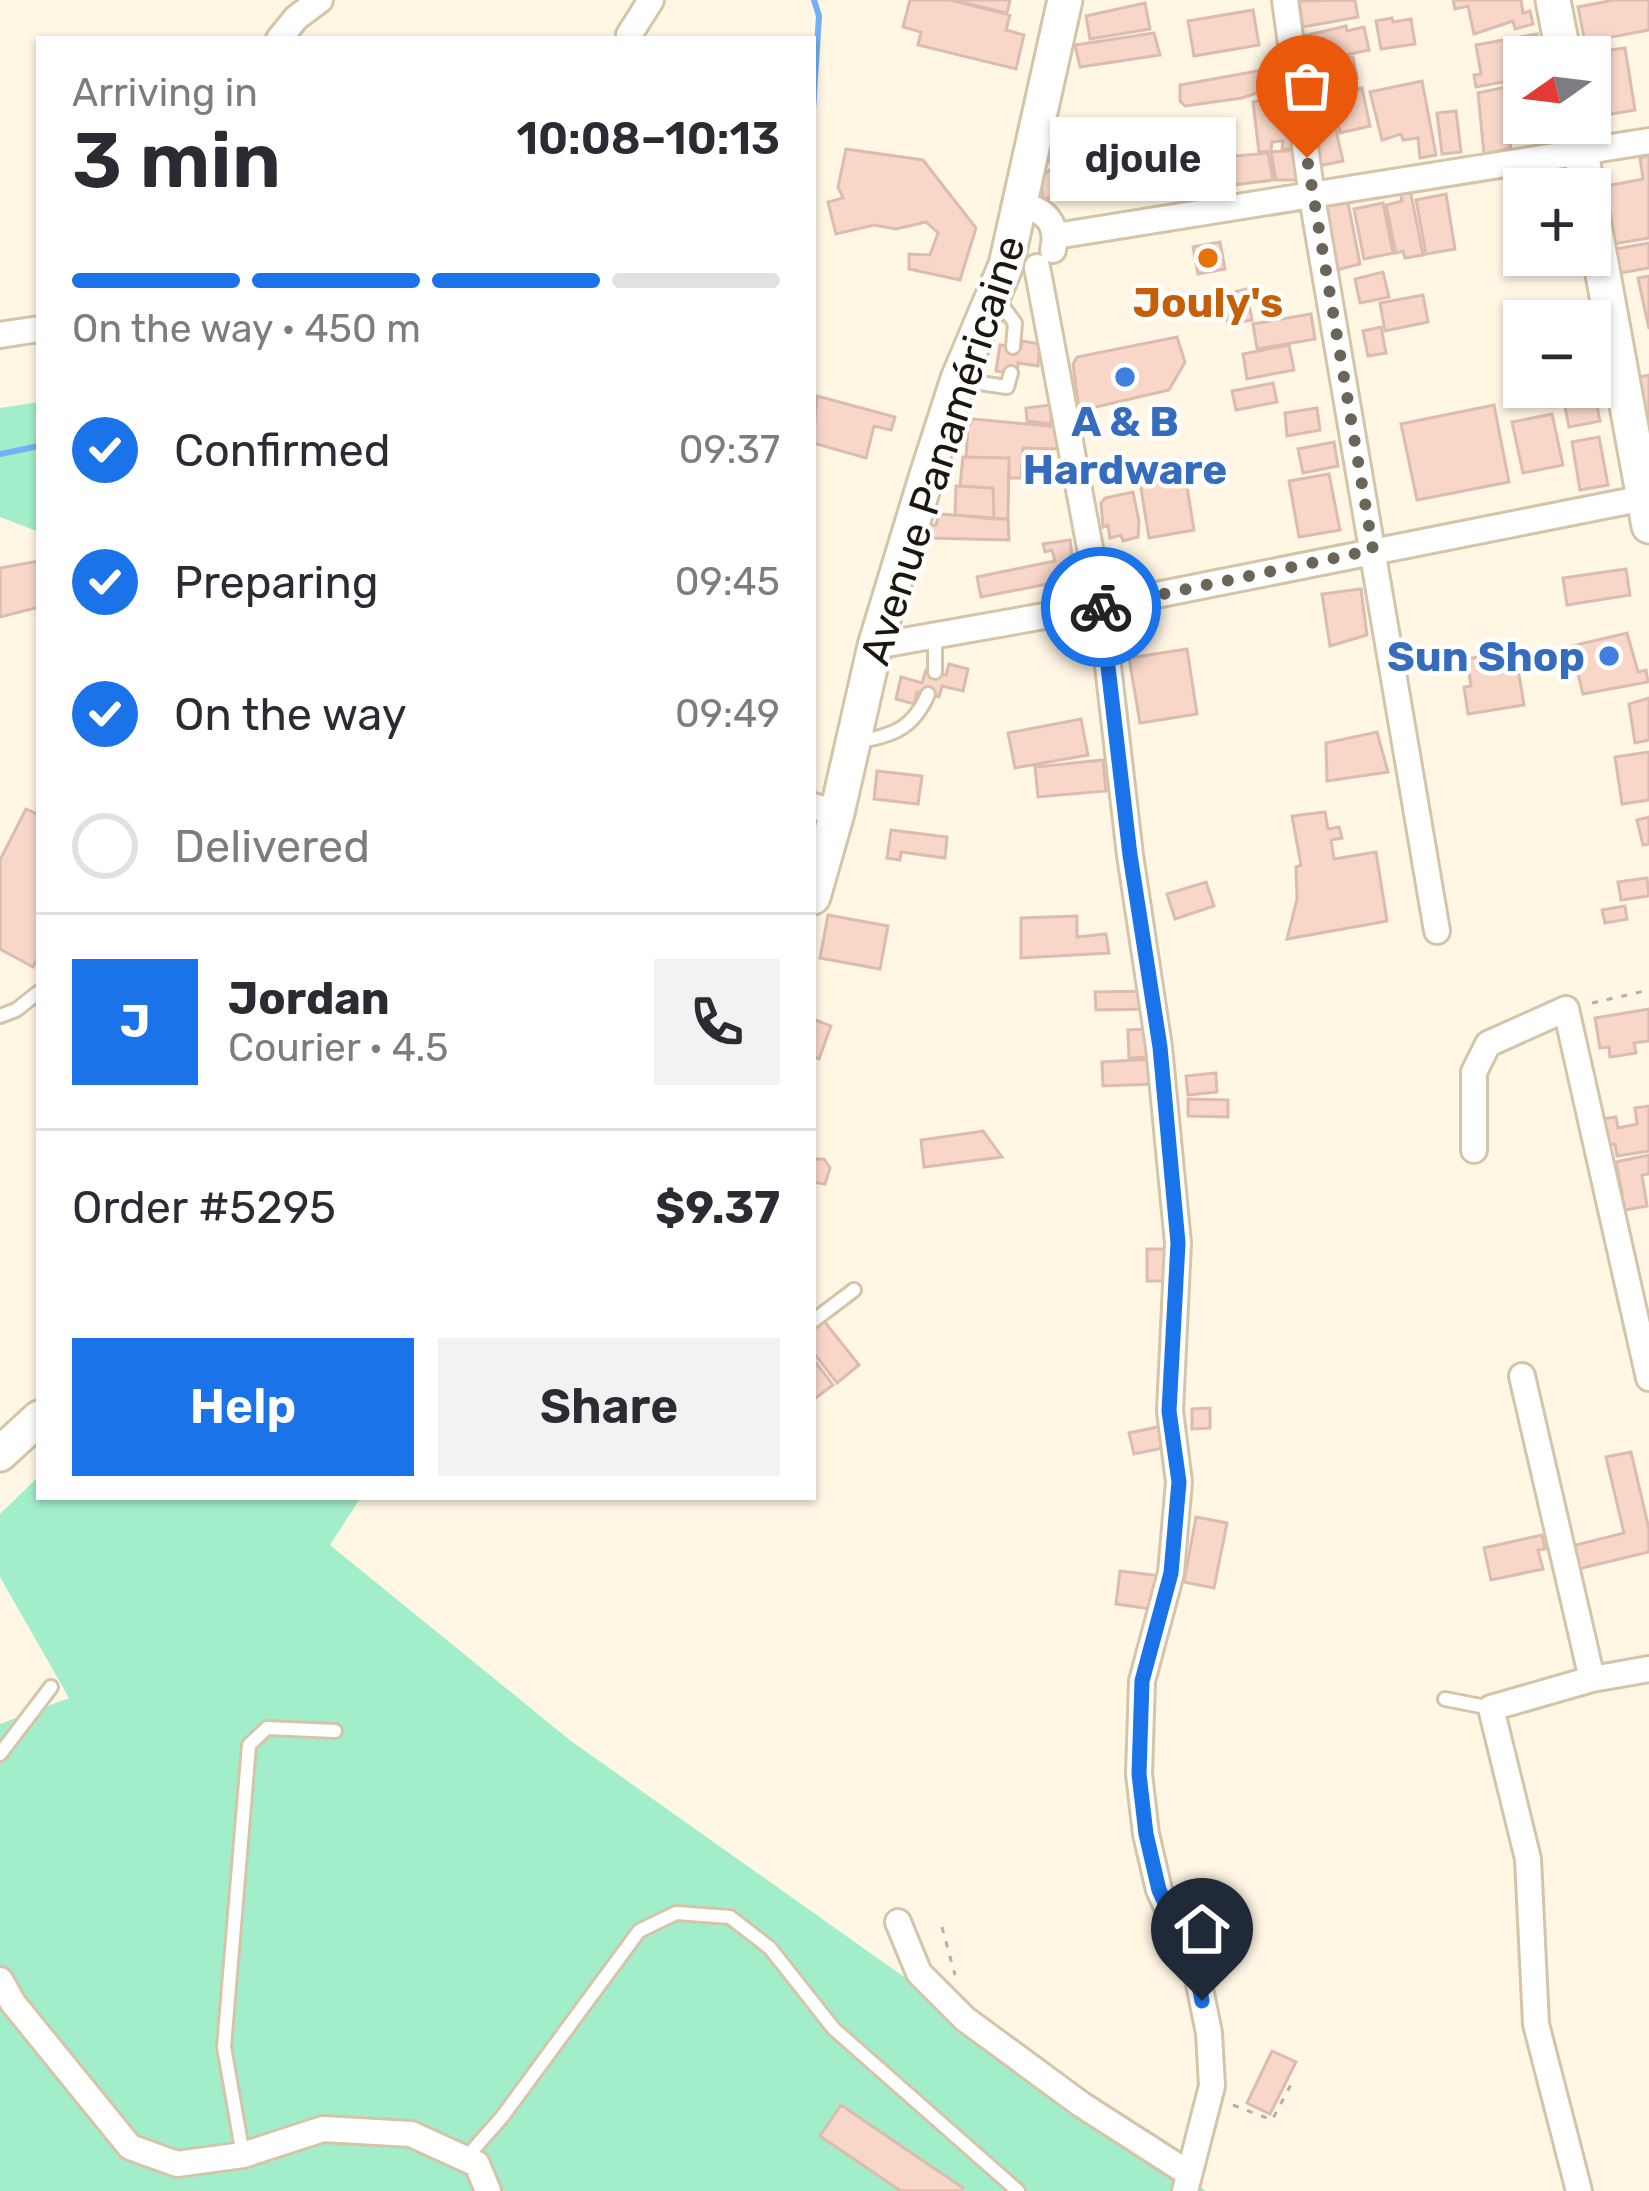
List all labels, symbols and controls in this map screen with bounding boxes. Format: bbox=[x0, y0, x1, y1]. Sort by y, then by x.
pin bbox=[1256, 35, 1358, 158]
north arrow bbox=[1503, 36, 1611, 144]
map controls bbox=[1503, 36, 1611, 408]
icon: bag bbox=[1274, 53, 1340, 119]
text: Arriving in bbox=[72, 70, 258, 116]
text: 10:08–10:13 bbox=[516, 112, 780, 165]
text: 3 min bbox=[72, 114, 281, 207]
callout: djoule bbox=[1049, 116, 1235, 200]
text: djoule bbox=[1084, 136, 1202, 182]
button: + bbox=[1503, 168, 1611, 276]
street label: Avenue Panaméricaine bbox=[850, 229, 1036, 671]
marker: Jouly's bbox=[1195, 245, 1221, 271]
place label: Jouly's bbox=[1133, 278, 1283, 328]
button: − bbox=[1503, 300, 1611, 408]
text: On the way · 450 m bbox=[72, 306, 421, 352]
marker: A & B Hardware bbox=[1112, 364, 1138, 390]
place label: A & B Hardware bbox=[1023, 397, 1227, 495]
icon: check bbox=[72, 417, 138, 483]
text: Confirmed bbox=[174, 424, 391, 477]
text: 09:37 bbox=[679, 427, 780, 473]
courier bbox=[1041, 547, 1161, 667]
icon: check bbox=[72, 549, 138, 615]
text: Preparing bbox=[174, 556, 379, 609]
text: 09:45 bbox=[675, 559, 780, 605]
icon: bike bbox=[1068, 574, 1134, 640]
place label: Sun Shop bbox=[1387, 632, 1585, 682]
marker: Sun Shop bbox=[1596, 643, 1622, 669]
icon: check bbox=[72, 681, 138, 747]
text: On the way bbox=[174, 688, 407, 741]
text: 09:49 bbox=[675, 691, 780, 737]
text: Delivered bbox=[174, 820, 370, 873]
button: phone bbox=[654, 959, 780, 1085]
text: Jordan bbox=[228, 972, 390, 1025]
text: J bbox=[120, 995, 150, 1048]
text: Courier · 4.5 bbox=[228, 1025, 448, 1071]
text: Order #5295 bbox=[72, 1181, 336, 1234]
text: $9.37 bbox=[655, 1181, 780, 1234]
button: Help bbox=[72, 1338, 414, 1476]
button: Share bbox=[438, 1338, 780, 1476]
pin bbox=[1151, 1878, 1253, 2001]
icon: home bbox=[1169, 1896, 1235, 1962]

